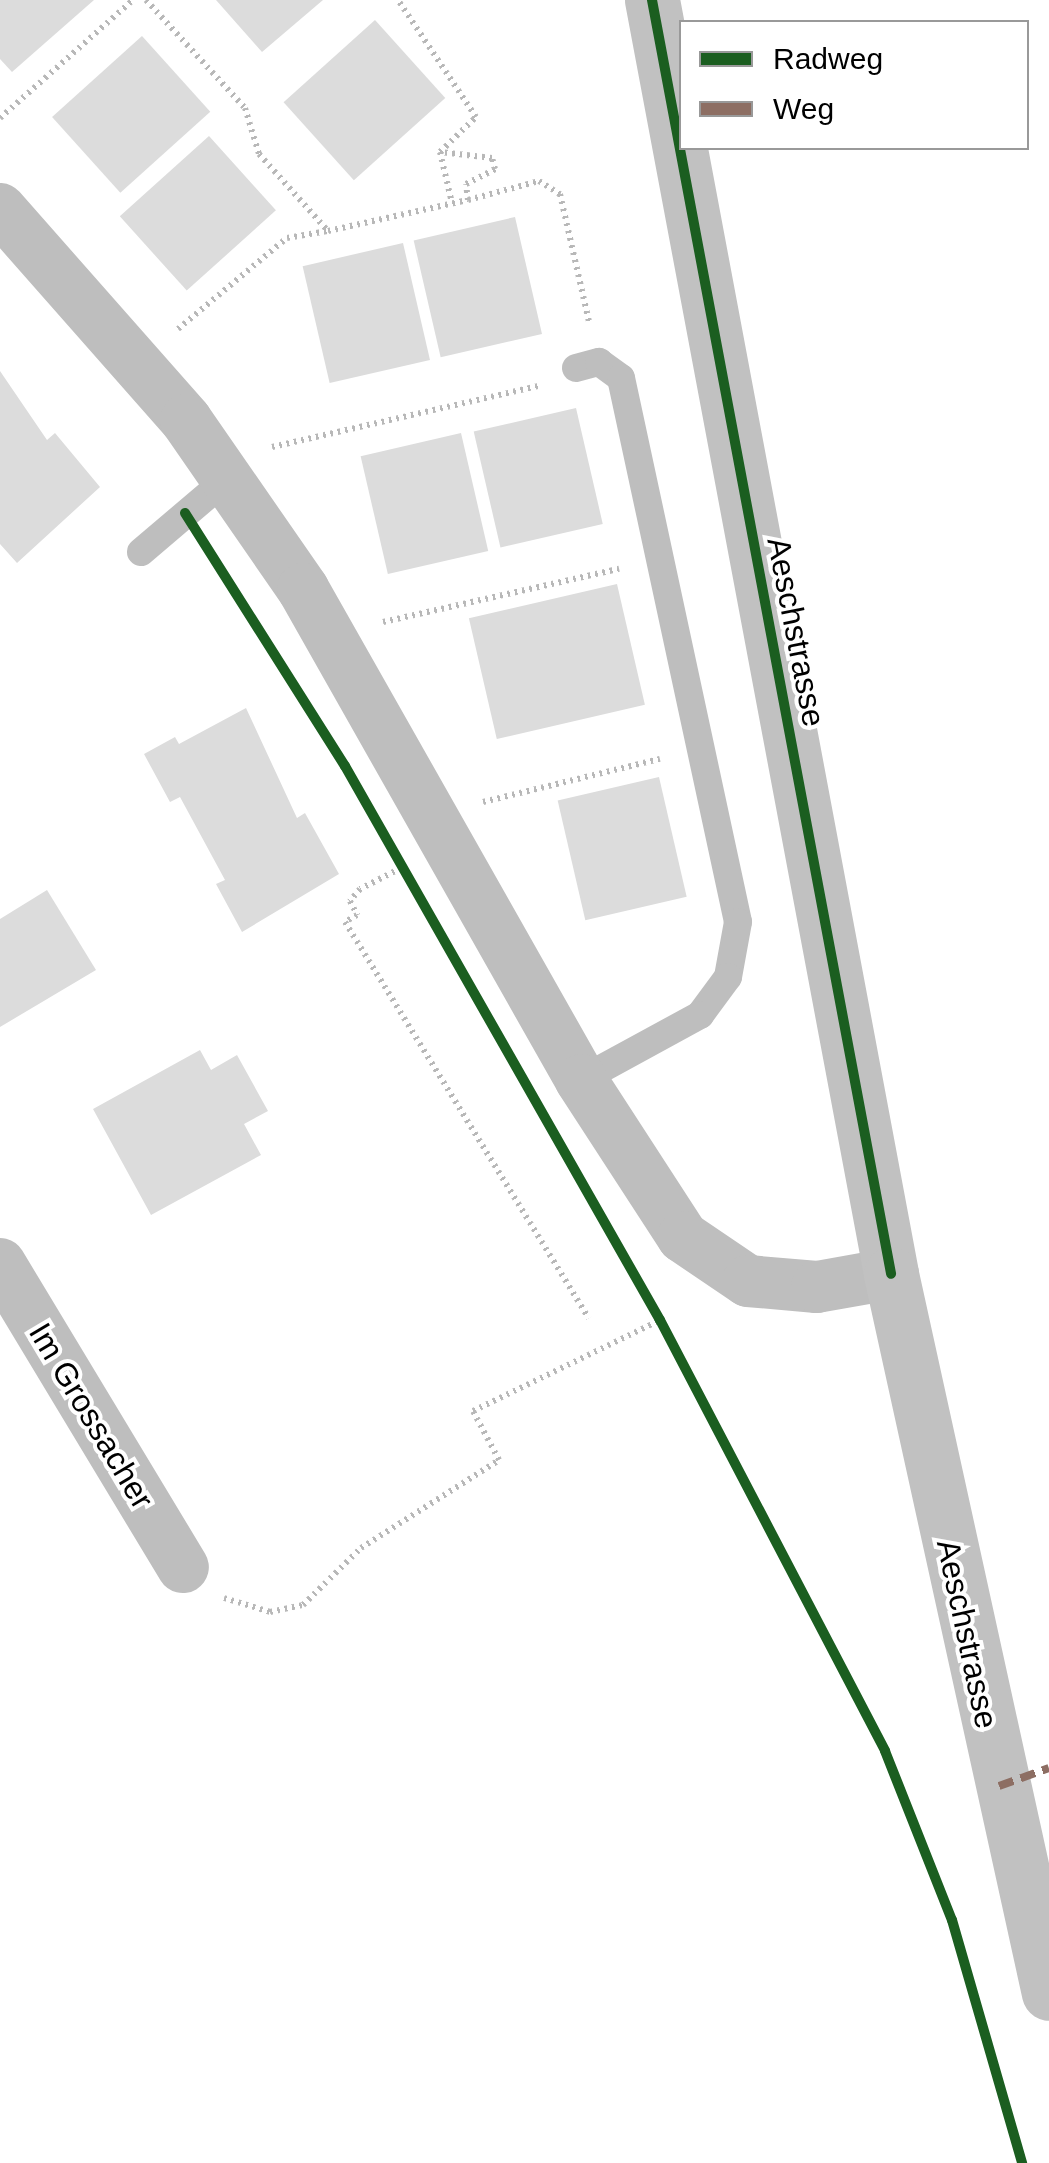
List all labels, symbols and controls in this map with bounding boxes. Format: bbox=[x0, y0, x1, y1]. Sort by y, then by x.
legend bbox=[679, 20, 1029, 150]
text: Radweg bbox=[773, 42, 883, 75]
text: Weg bbox=[773, 92, 834, 125]
street label: Aeschstrasse bbox=[759, 534, 833, 730]
street label: Im Grossacher bbox=[21, 1316, 161, 1516]
street label: Aeschstrasse bbox=[928, 1536, 1006, 1732]

